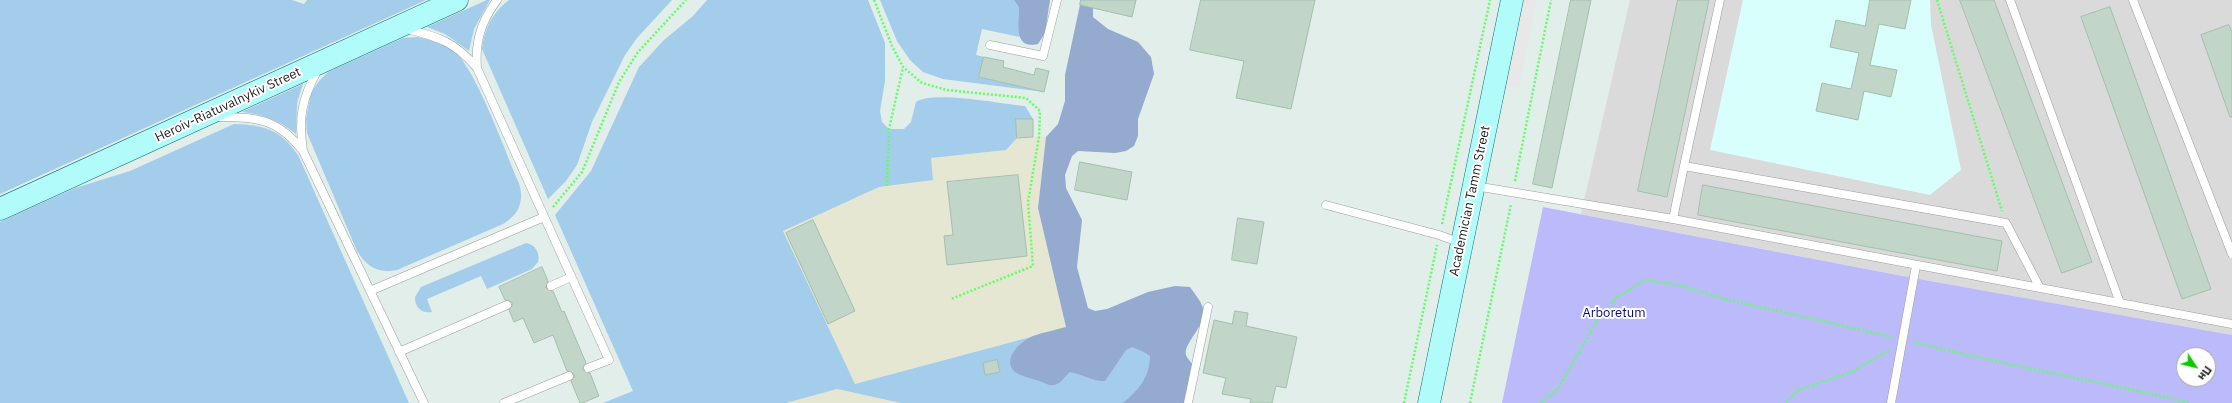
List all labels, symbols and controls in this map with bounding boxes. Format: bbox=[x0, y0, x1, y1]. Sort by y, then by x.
street label: Heroiv-Riatuvalnykiv Street bbox=[153, 64, 303, 146]
street label: Academician Tamm Street bbox=[1446, 124, 1494, 278]
park label: Arboretum bbox=[1582, 305, 1646, 321]
north arrow bbox=[2176, 347, 2216, 387]
text: Пн bbox=[2195, 363, 2215, 383]

